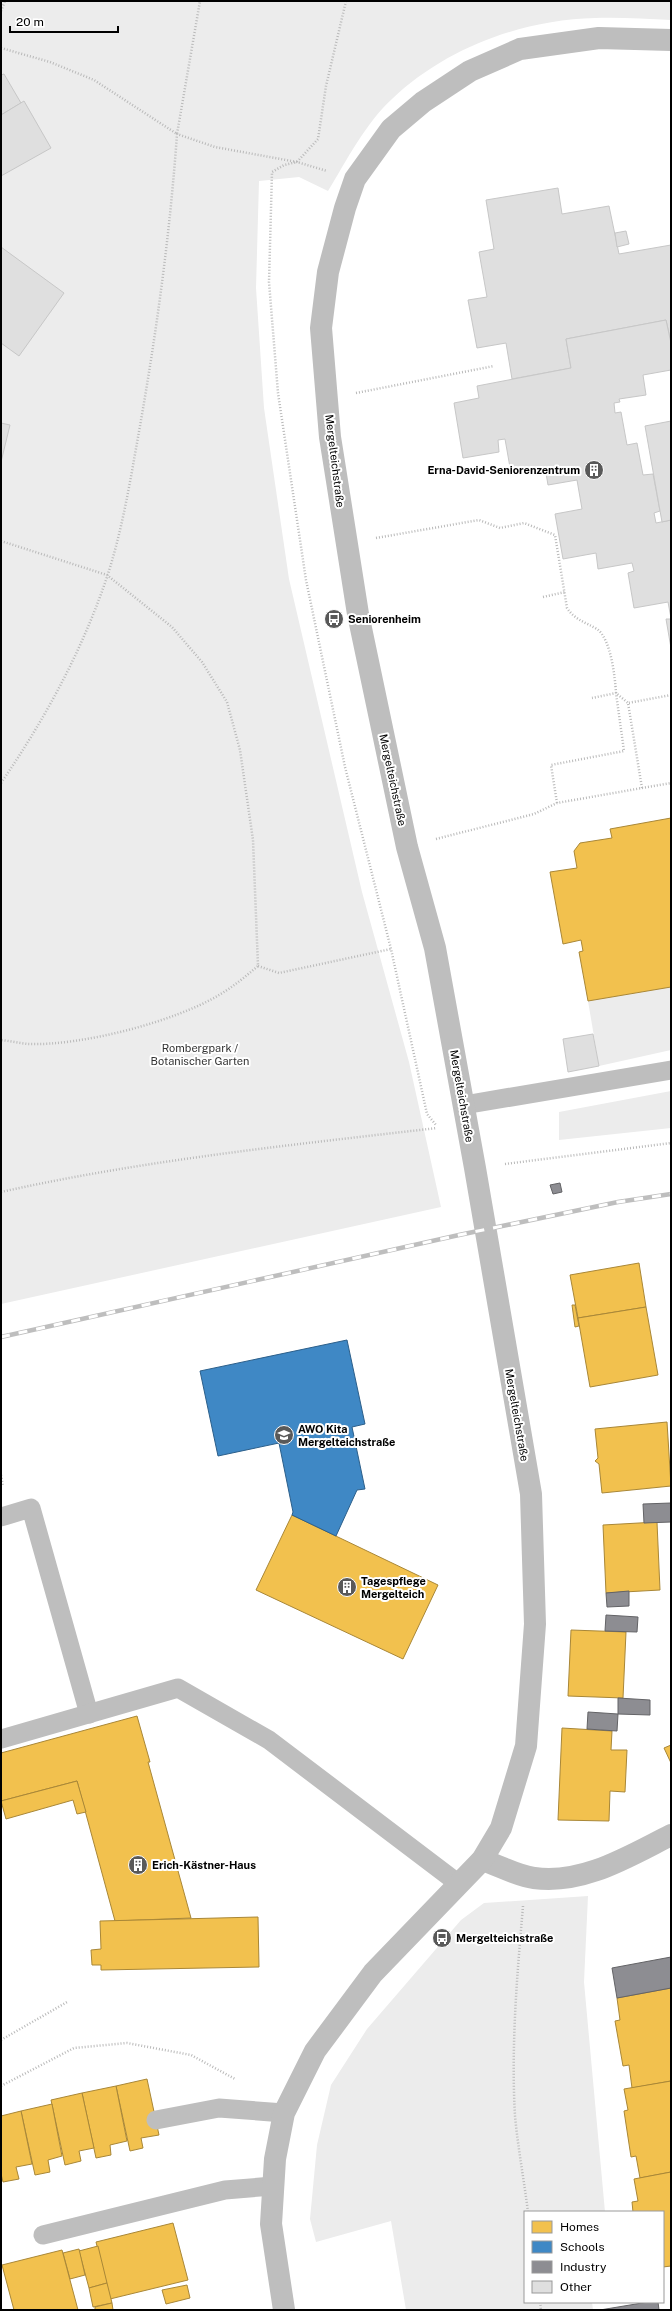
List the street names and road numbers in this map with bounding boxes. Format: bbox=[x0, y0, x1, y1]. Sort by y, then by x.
street label: Mergelteichstraße bbox=[323, 414, 347, 508]
street label: Mergelteichstraße bbox=[377, 733, 409, 827]
street label: Mergelteichstraße bbox=[448, 1049, 476, 1143]
street label: Mergelteichstraße bbox=[503, 1368, 531, 1462]

